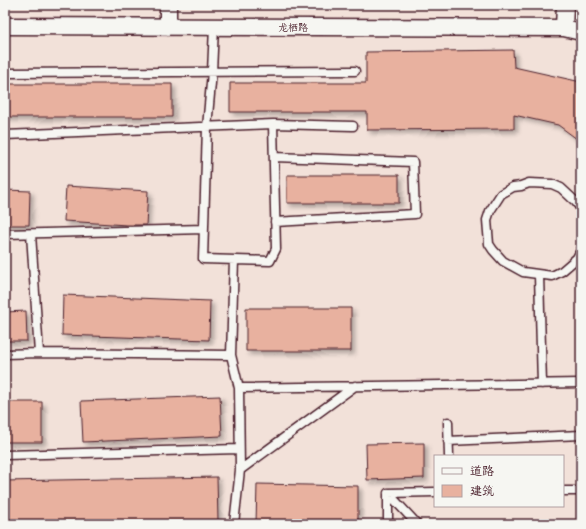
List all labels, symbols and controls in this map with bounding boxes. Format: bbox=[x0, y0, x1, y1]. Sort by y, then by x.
street label: 龙栖路 bbox=[278, 21, 308, 34]
legend bbox=[434, 455, 564, 507]
text: 道路 bbox=[470, 463, 494, 479]
text: 建筑 bbox=[470, 483, 494, 499]

